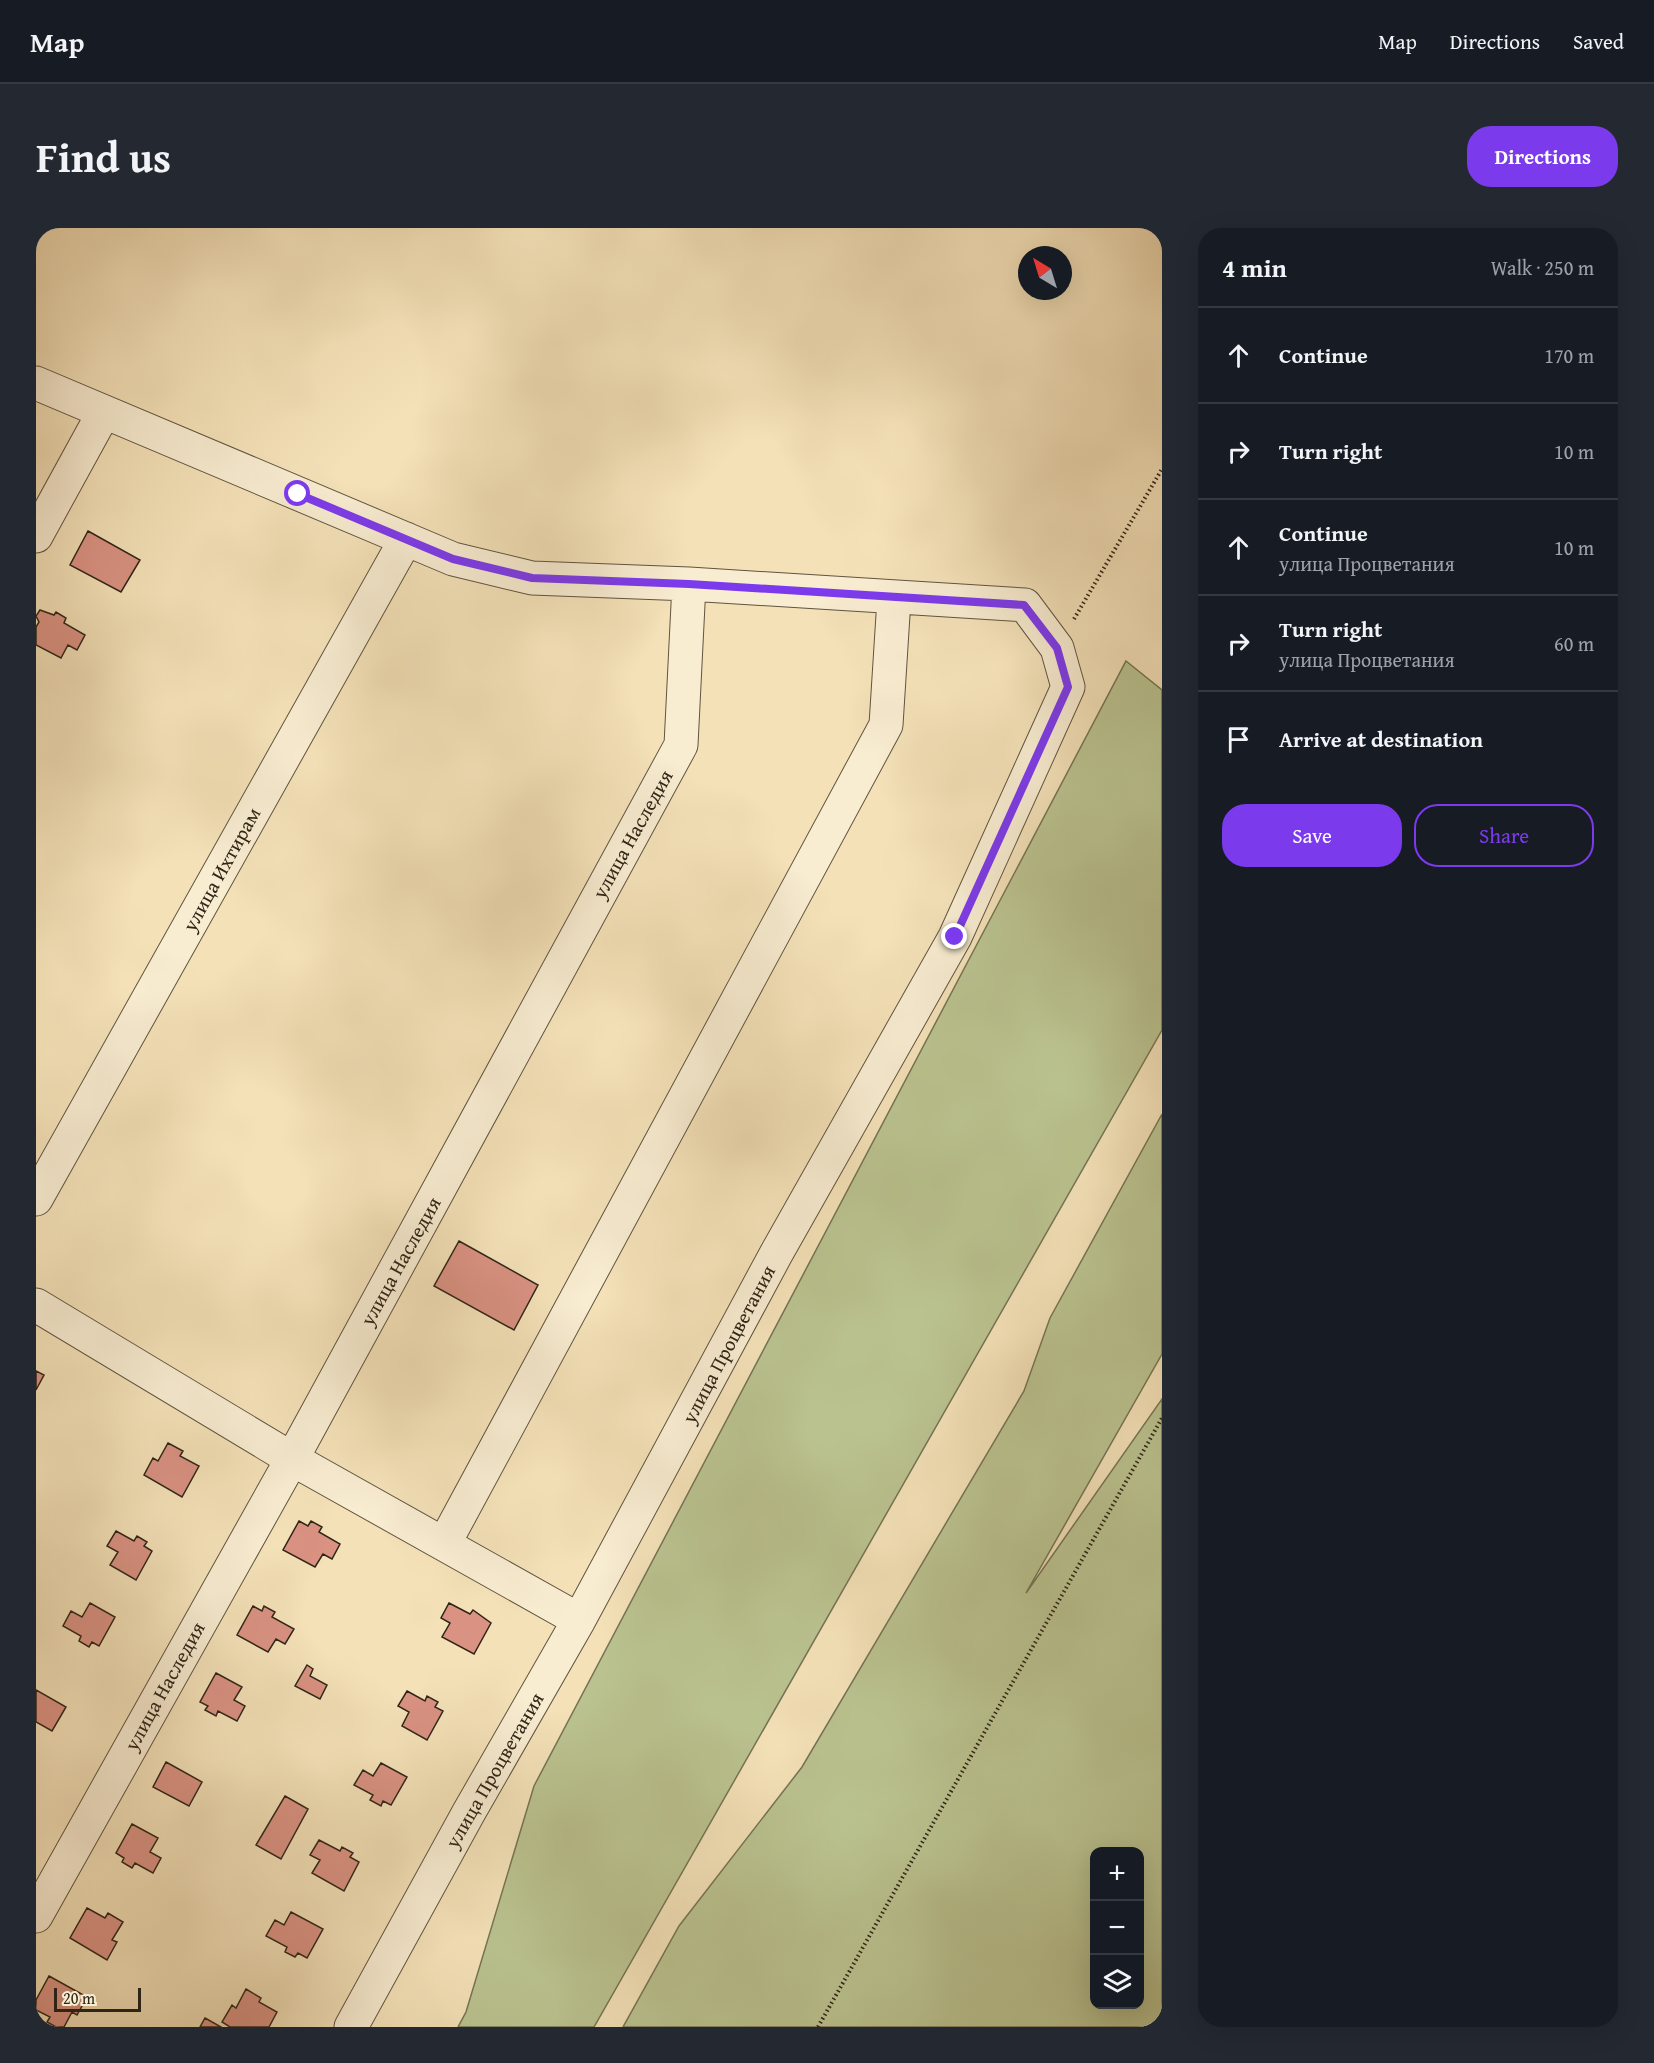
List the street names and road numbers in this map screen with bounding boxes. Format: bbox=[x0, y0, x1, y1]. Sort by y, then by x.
street label: улица Наследия bbox=[584, 764, 679, 905]
street label: улица Ихтирам bbox=[174, 802, 267, 937]
street label: улица Наследия bbox=[352, 1191, 447, 1332]
street label: улица Процветания bbox=[674, 1260, 782, 1429]
street label: улица Наследия bbox=[116, 1616, 211, 1757]
street label: улица Процветания bbox=[437, 1687, 550, 1854]

